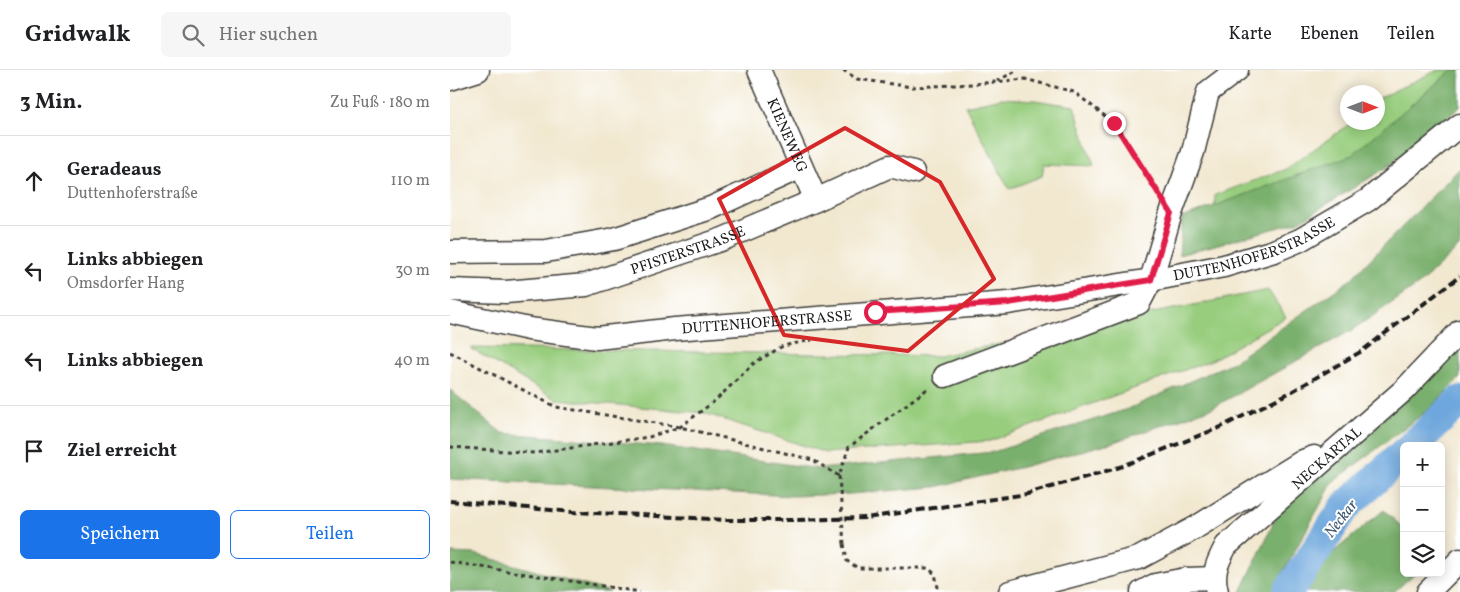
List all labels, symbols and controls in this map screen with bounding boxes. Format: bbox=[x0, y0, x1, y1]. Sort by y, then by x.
search box bbox=[161, 12, 511, 57]
text: Gridwalk bbox=[25, 18, 131, 52]
icon: search bbox=[179, 21, 207, 49]
text: Hier suchen bbox=[219, 22, 318, 48]
text: Karte bbox=[1228, 22, 1272, 47]
text: Ebenen bbox=[1300, 22, 1359, 47]
text: Teilen bbox=[1387, 22, 1435, 47]
north arrow bbox=[1340, 85, 1385, 130]
text: 3 Min. bbox=[20, 88, 82, 117]
text: Zu Fuß · 180 m bbox=[330, 92, 430, 114]
street label: KIENEWEG bbox=[761, 95, 812, 176]
route end bbox=[1103, 112, 1126, 135]
text: Geradeaus bbox=[67, 157, 162, 183]
icon: ahead bbox=[20, 167, 48, 195]
text: 110 m bbox=[391, 170, 430, 192]
text: Duttenhoferstraße bbox=[67, 183, 198, 205]
street label: DUTTENHOFERSTRASSE bbox=[1172, 213, 1340, 287]
street label: PFISTERSTRASSE bbox=[628, 222, 749, 281]
text: Links abbiegen bbox=[67, 247, 204, 273]
icon: left bbox=[20, 257, 48, 285]
text: 30 m bbox=[395, 260, 430, 282]
text: Omsdorfer Hang bbox=[67, 273, 185, 295]
route start bbox=[864, 301, 887, 324]
street label: DUTTENHOFERSTRASSE bbox=[681, 306, 853, 340]
icon: left bbox=[20, 347, 48, 375]
text: Links abbiegen bbox=[67, 348, 204, 374]
text: 40 m bbox=[394, 350, 430, 372]
street label: NECKARTAL bbox=[1288, 422, 1367, 495]
icon: arrive bbox=[20, 437, 48, 465]
text: Ziel erreicht bbox=[67, 438, 177, 464]
map controls bbox=[1400, 442, 1445, 577]
button: + bbox=[1400, 442, 1445, 487]
button: − bbox=[1400, 487, 1445, 532]
water label: Neckar bbox=[1320, 495, 1364, 543]
button: Speichern bbox=[20, 510, 220, 559]
button: Teilen bbox=[230, 510, 430, 559]
button: layers bbox=[1400, 532, 1445, 577]

